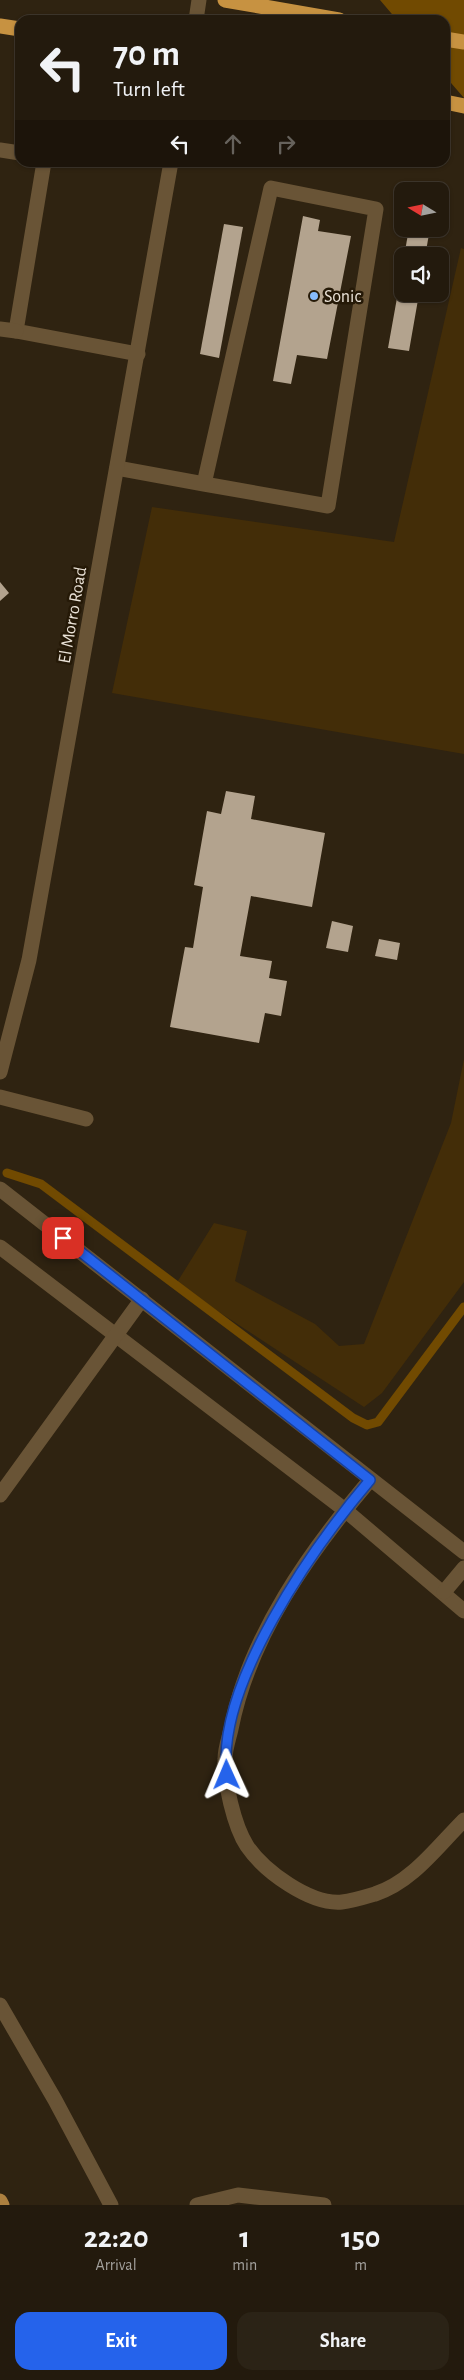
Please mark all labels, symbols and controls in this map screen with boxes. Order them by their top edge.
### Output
icon: left [30,35,95,100]
text: 70 m [113,37,180,72]
text: Turn left [113,78,185,100]
icon: left [166,130,194,158]
icon: ahead [219,130,247,158]
icon: right [272,130,300,158]
north arrow [394,182,449,238]
map controls [394,182,449,302]
button: sound [394,247,449,302]
place label: Sonic [324,288,361,306]
marker: Sonic [308,290,320,302]
street label: El Morro Road [56,565,90,665]
pin [42,1217,84,1259]
icon: arrive [49,1224,77,1252]
position arrow [200,1748,252,1800]
text: 22:20 [84,2223,149,2253]
text: 1 [239,2223,250,2253]
text: 150 [341,2223,380,2253]
text: Arrival [96,2257,137,2273]
text: min [232,2257,257,2273]
text: m [354,2257,367,2273]
button: Exit [15,2312,227,2370]
button: Share [237,2312,449,2370]

